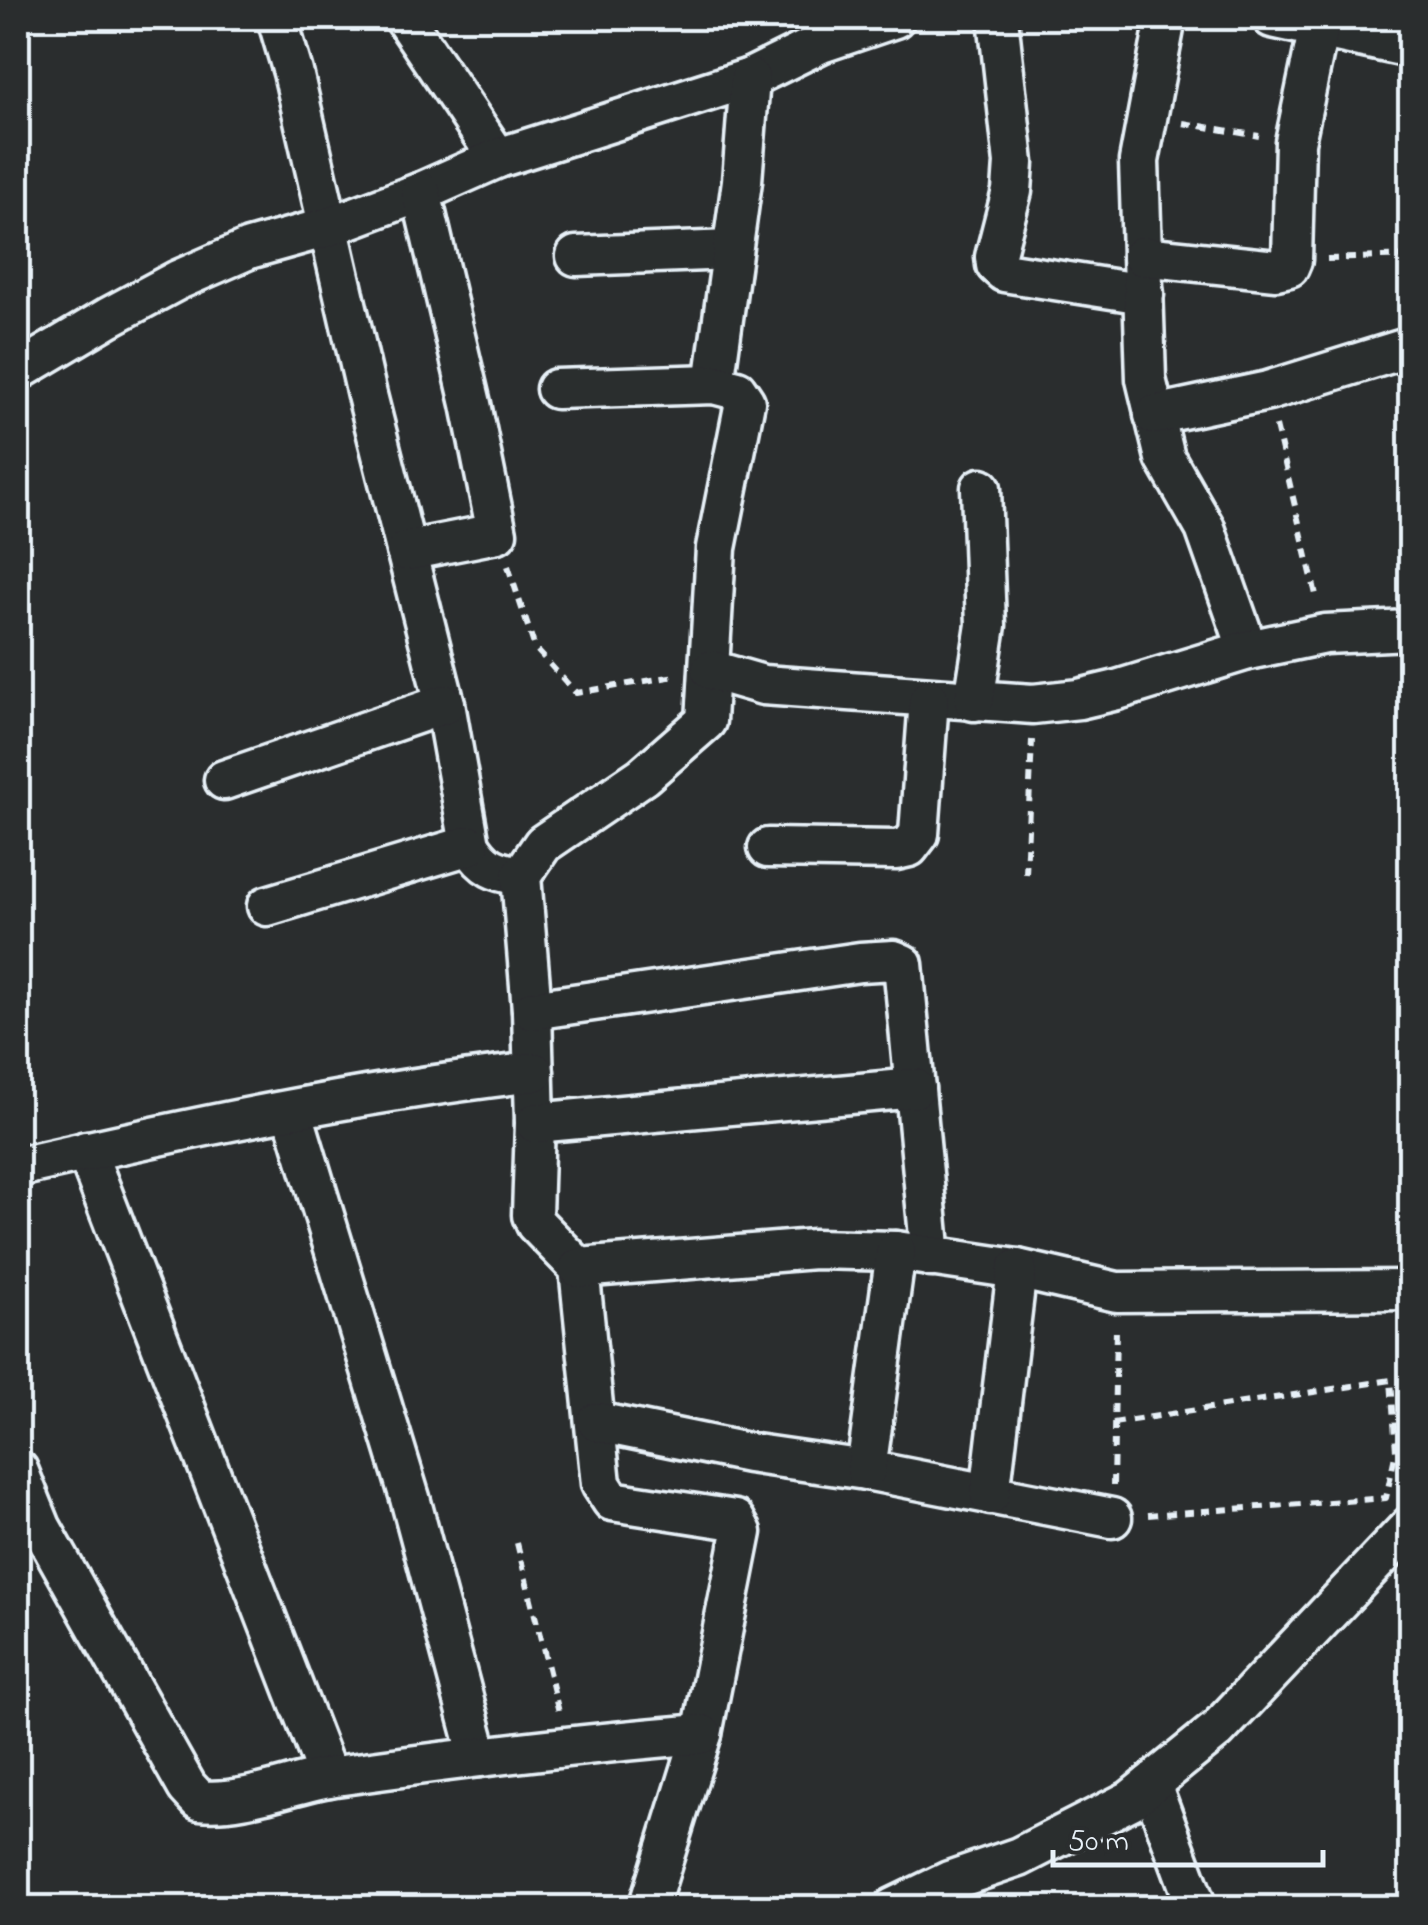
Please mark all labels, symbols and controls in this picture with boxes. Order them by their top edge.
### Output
scale bar [1053,1805,1323,1867]
text: 50 m [1068,1821,1129,1865]

